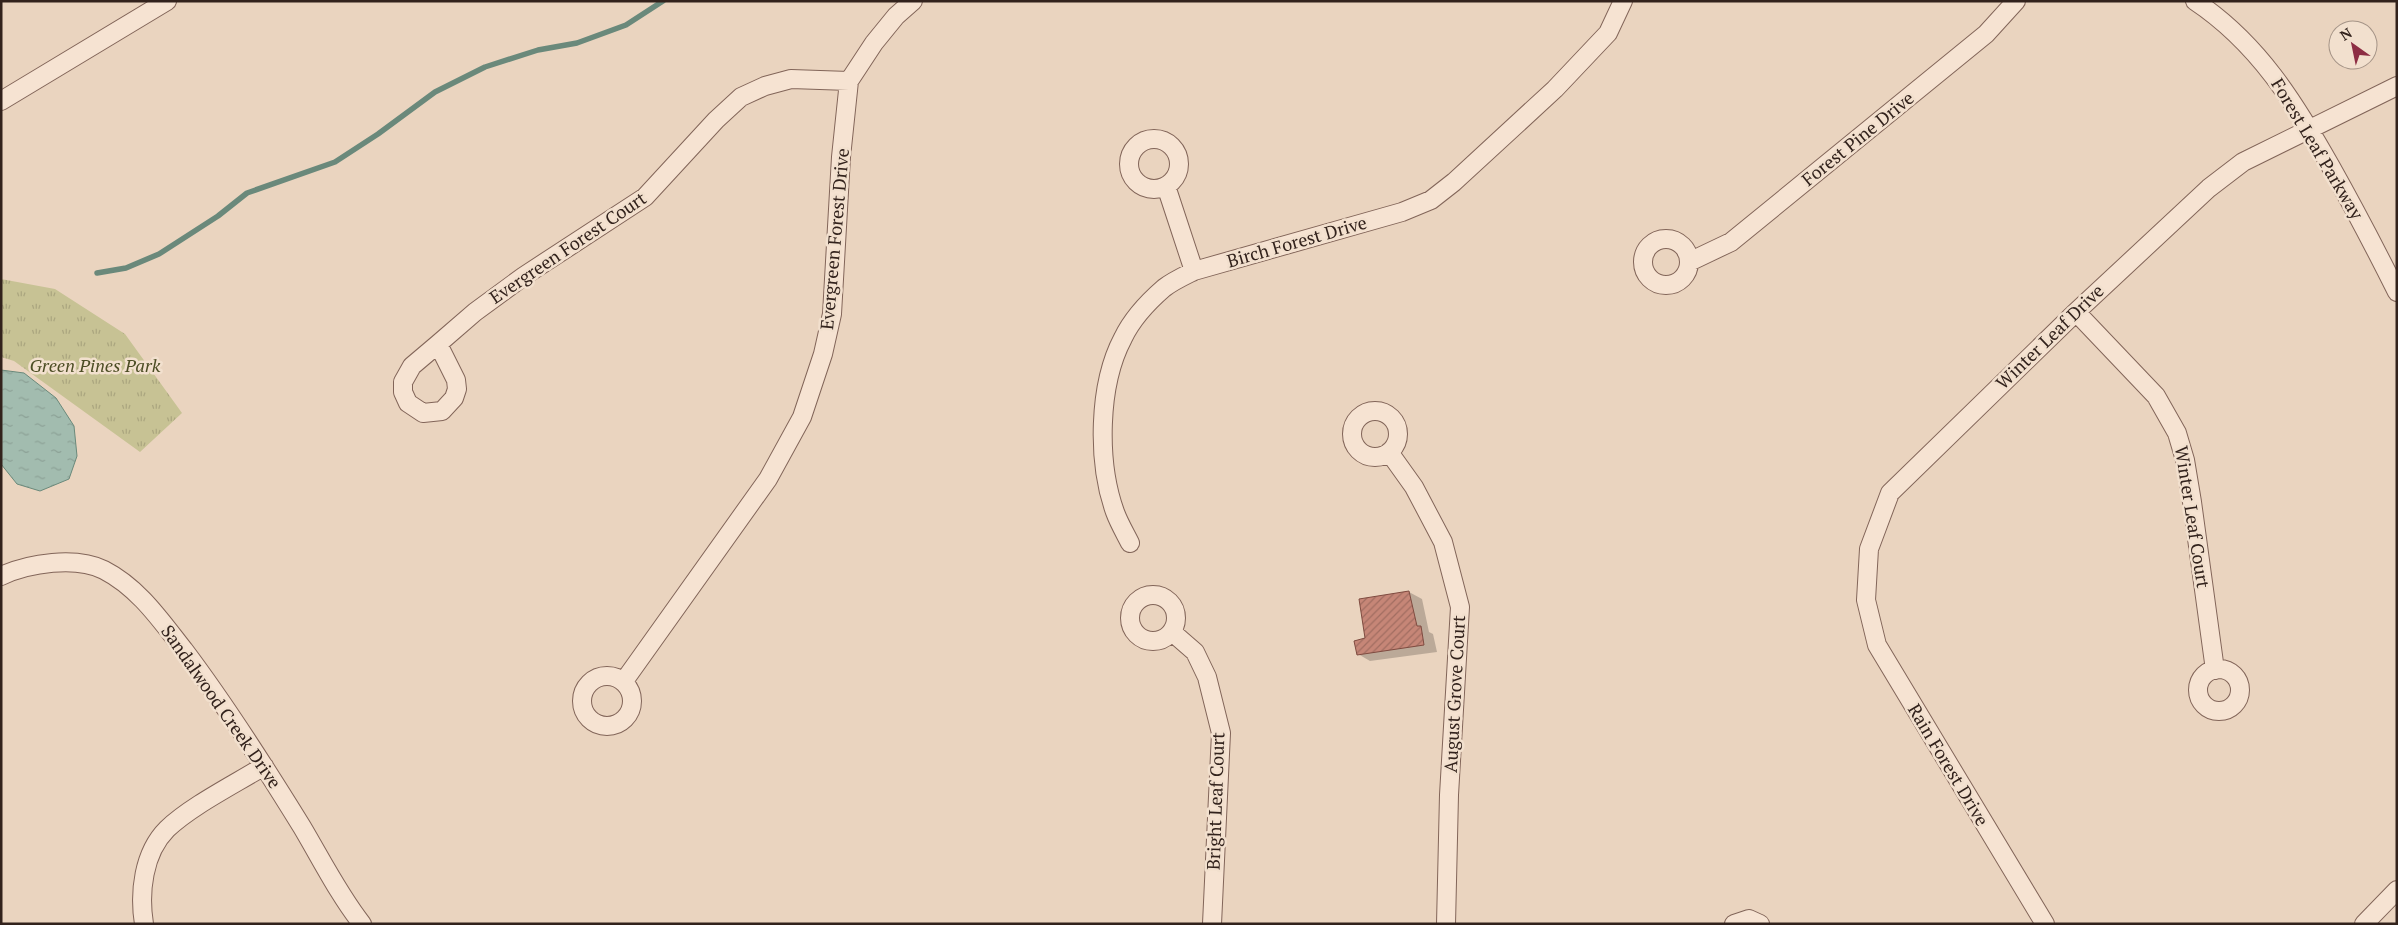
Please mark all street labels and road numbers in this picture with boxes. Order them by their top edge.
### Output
street label: Forest Leaf Parkway [2266,74,2370,224]
street label: Forest Pine Drive [1796,86,1918,191]
street label: Evergreen Forest Drive [814,147,854,331]
street label: Evergreen Forest Court [484,185,651,309]
street label: Birch Forest Drive [1224,210,1369,272]
street label: Winter Leaf Drive [1990,279,2109,394]
street label: Winter Leaf Court [2170,444,2216,590]
street label: August Grove Court [1438,614,1470,773]
street label: Sandalwood Creek Drive [156,620,287,793]
street label: Rain Forest Drive [1903,699,1995,830]
street label: Bright Leaf Court [1201,731,1229,870]

